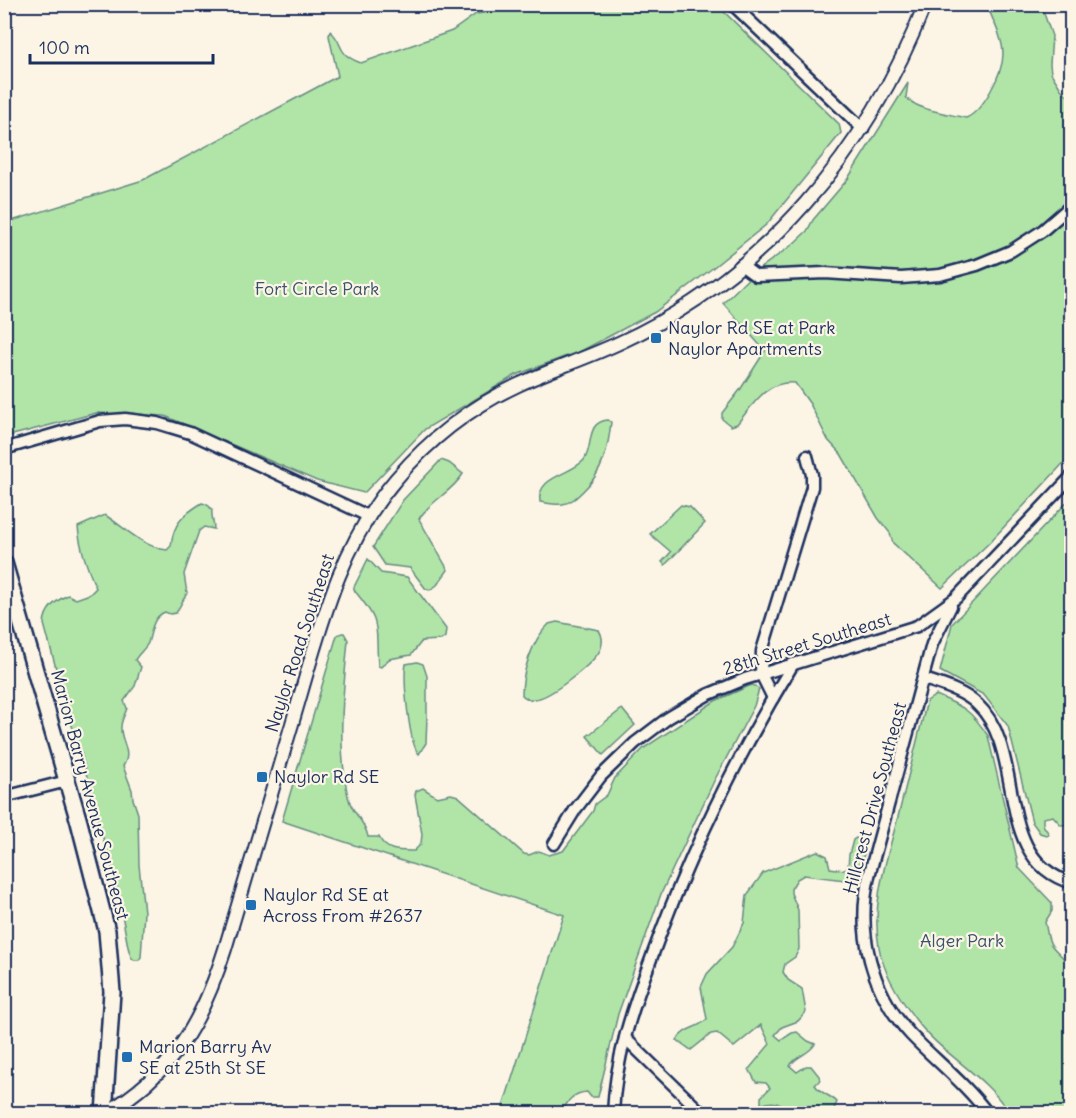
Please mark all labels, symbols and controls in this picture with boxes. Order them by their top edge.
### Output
scale bar [30,27,213,65]
text: 100 m [39,36,90,59]
park label: Fort Circle Park [255,277,379,300]
place label: Naylor Rd SE at Park Naylor Apartments [668,316,835,360]
marker: Naylor Rd SE at Park Naylor Apartments [649,331,663,345]
street label: Naylor Road Southeast [260,551,339,735]
street label: 28th Street Southeast [720,607,894,680]
street label: Marion Barry Avenue Southeast [46,667,135,923]
street label: Hillcrest Drive Southeast [838,700,911,896]
place label: Naylor Rd SE [274,765,379,788]
marker: Naylor Rd SE [255,770,269,784]
place label: Naylor Rd SE at Across From #2637 [263,883,422,927]
marker: Naylor Rd SE at Across From #2637 [244,898,258,912]
park label: Alger Park [920,929,1004,952]
place label: Marion Barry Av SE at 25th St SE [139,1035,272,1079]
marker: Marion Barry Av SE at 25th St SE [120,1050,134,1064]

